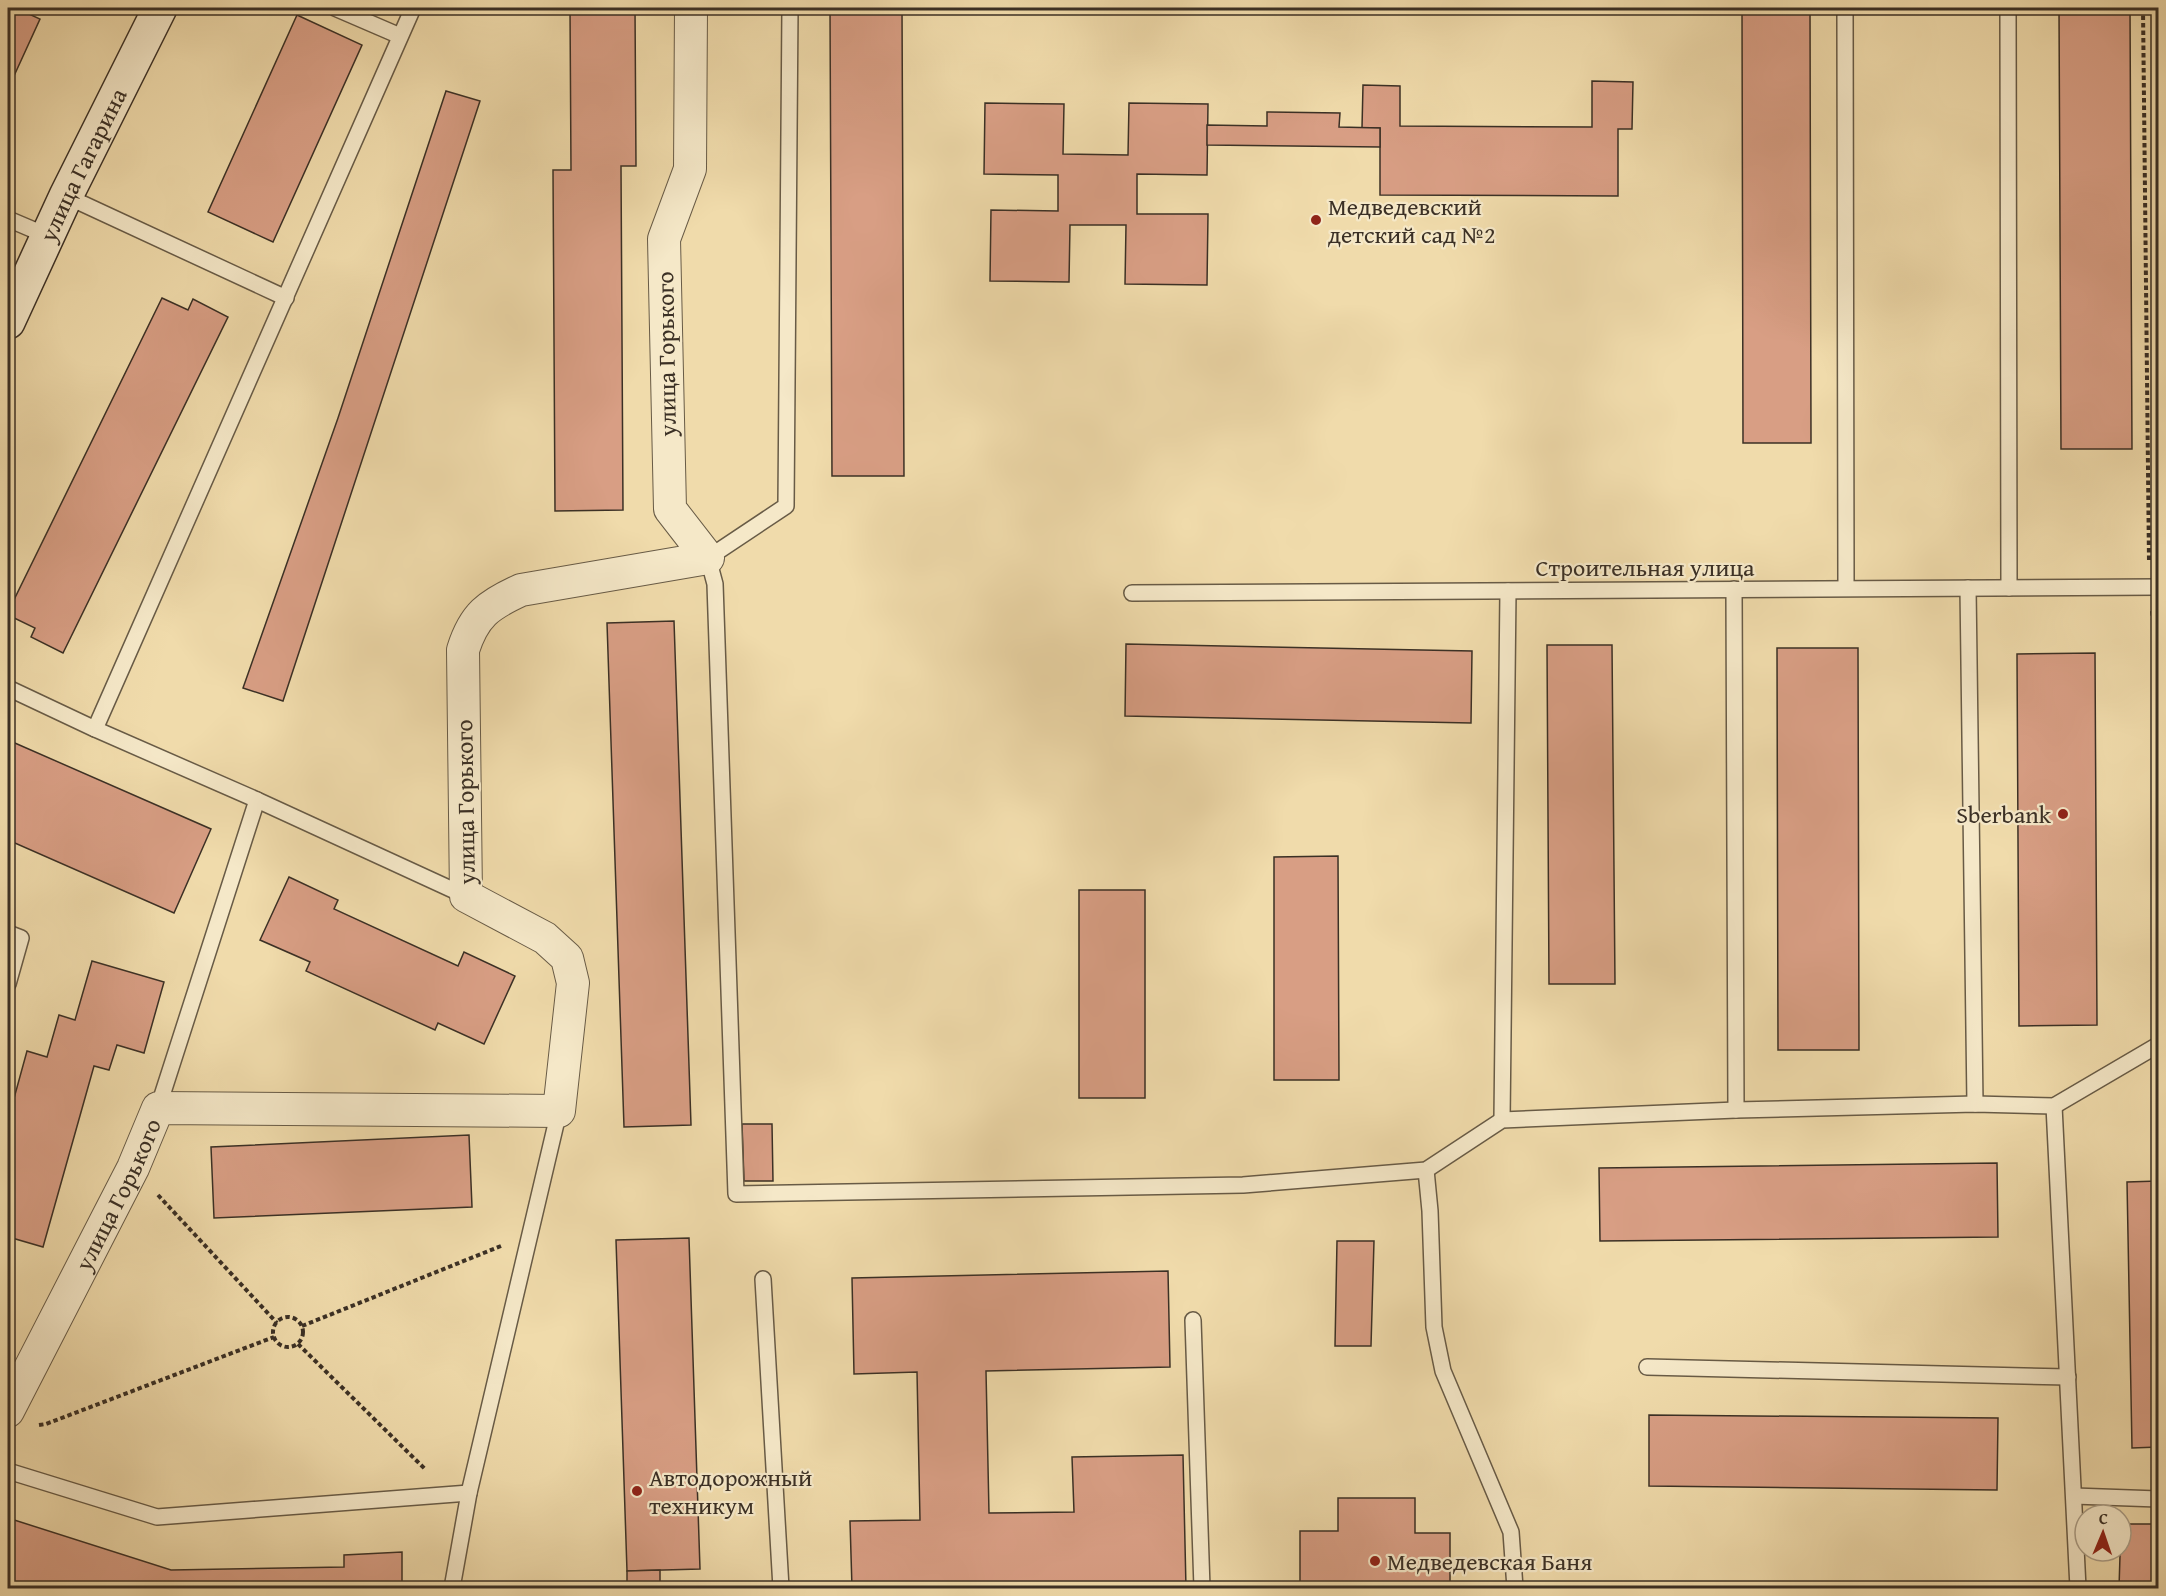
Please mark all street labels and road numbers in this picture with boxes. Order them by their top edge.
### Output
street label: улица Гагарина [29,81,135,248]
street label: улица Горького [647,271,685,438]
street label: Строительная улица [1535,550,1755,585]
street label: улица Горького [446,719,484,886]
street label: улица Горького [65,1113,169,1277]

